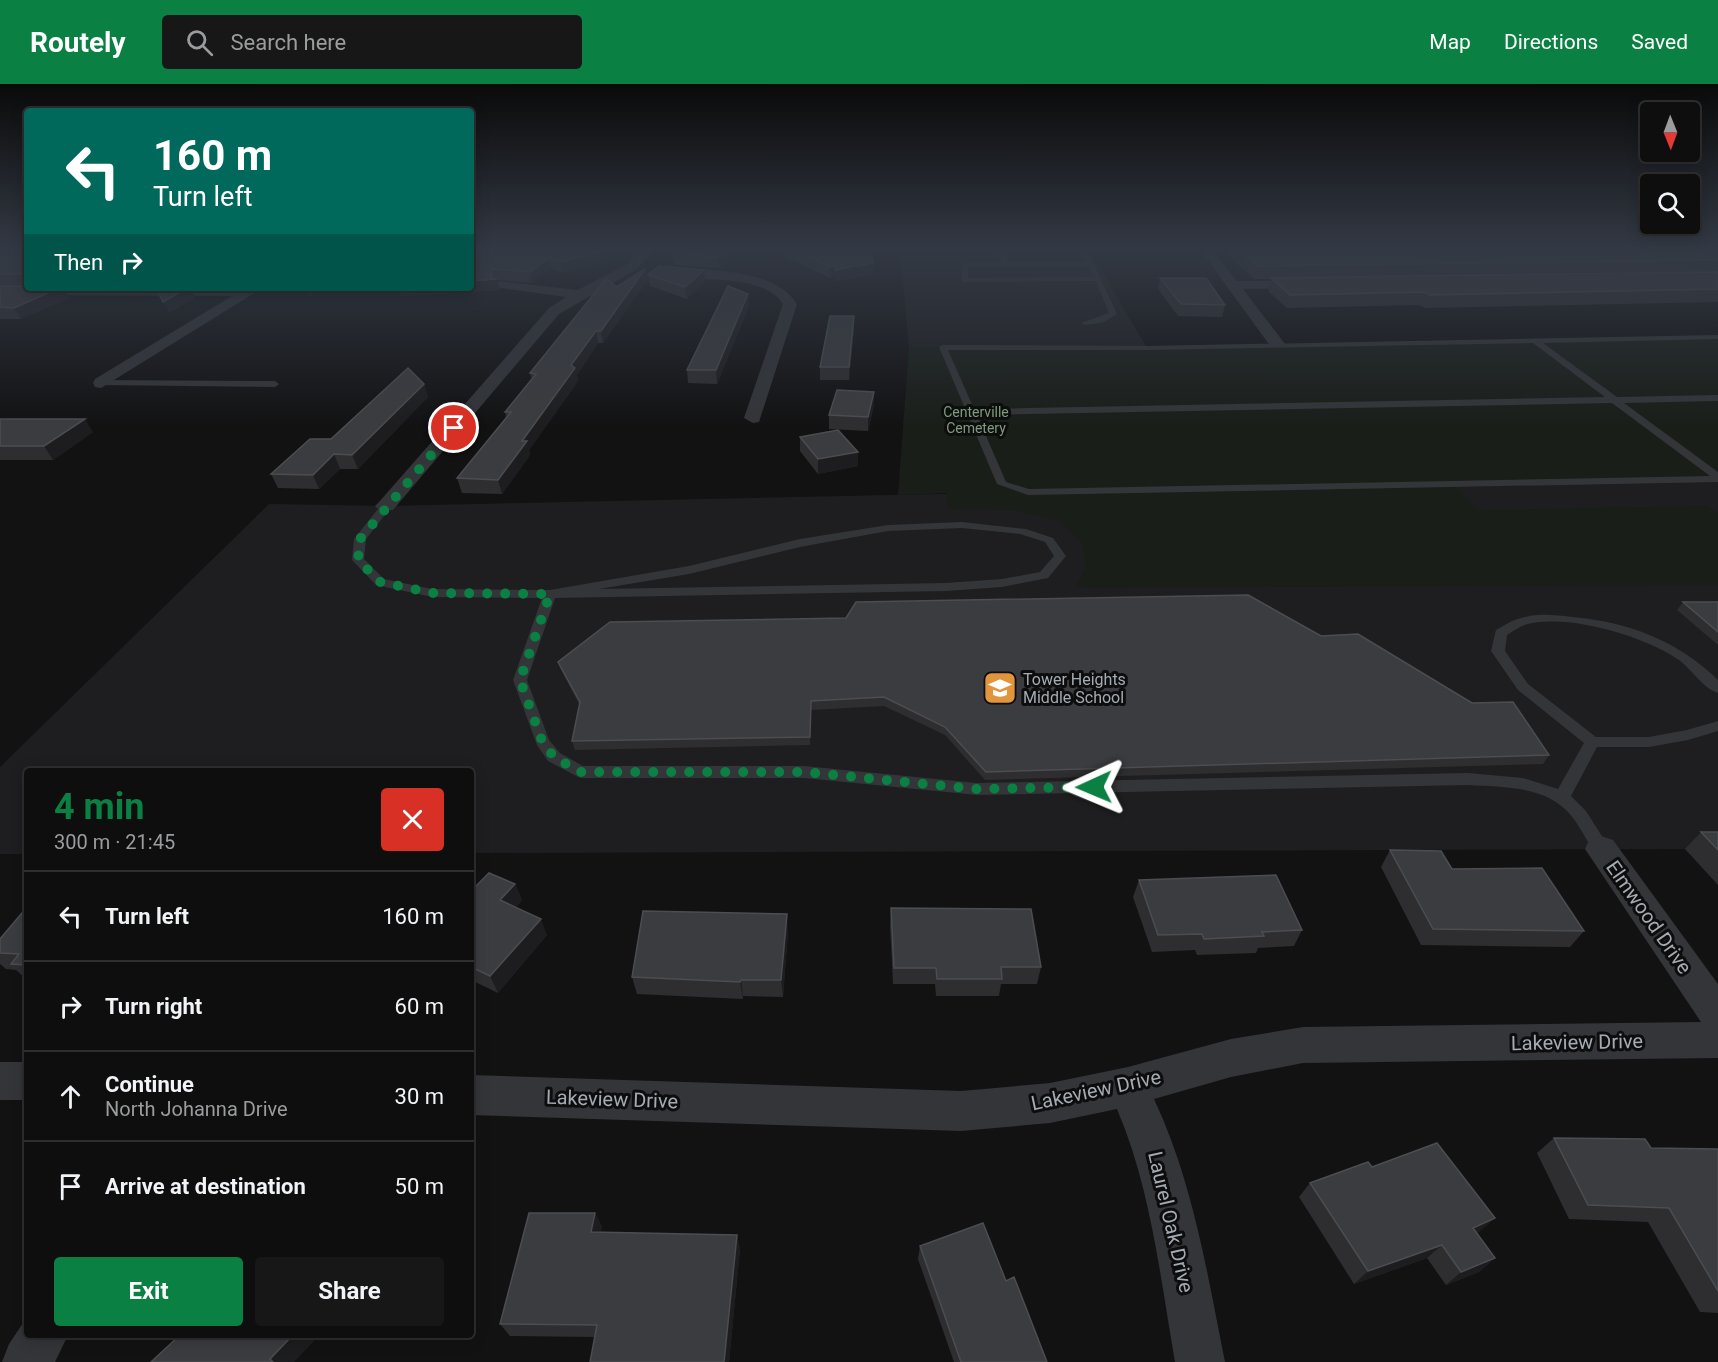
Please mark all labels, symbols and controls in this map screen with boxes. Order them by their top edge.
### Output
search box [162,15,582,69]
text: Routely [30,26,126,59]
icon: search [183,26,216,59]
text: Search here [231,30,346,55]
text: Map [1429,30,1471,54]
text: Directions [1504,30,1598,54]
text: Saved [1631,30,1688,54]
north arrow [1640,102,1700,162]
map controls [1640,102,1700,234]
text: 160 m [153,131,272,180]
icon: left [54,132,132,210]
button: search [1640,174,1700,234]
text: Turn left [153,181,253,213]
icon: right [115,246,148,279]
text: Then [54,250,103,275]
pin [428,402,479,453]
park label: Centerville Cemetery [943,404,1009,436]
icon: arrive [437,411,470,444]
school or university icon: Tower Heights Middle School [982,670,1018,706]
place label: Tower Heights Middle School [1023,670,1126,707]
position arrow [1062,755,1126,819]
text: 4 min [54,786,145,828]
button: close [381,788,444,851]
text: 300 m · 21:45 [54,830,175,854]
street label: Elmwood Drive [1601,856,1697,978]
icon: left [54,900,87,933]
text: Turn left [105,904,189,929]
text: 160 m [382,904,444,929]
icon: right [54,990,87,1023]
text: Turn right [105,994,202,1019]
text: 60 m [395,994,444,1019]
street label: Lakeview Drive [1511,1029,1643,1055]
street label: Lakeview Drive [1029,1065,1163,1115]
text: Continue [105,1072,194,1097]
icon: ahead [54,1080,87,1113]
text: 30 m [395,1084,444,1109]
street label: Lakeview Drive [546,1085,678,1113]
text: North Johanna Drive [105,1097,288,1121]
street label: Laurel Oak Drive [1143,1149,1199,1295]
icon: arrive [54,1170,87,1203]
text: Arrive at destination [105,1174,306,1199]
text: 50 m [395,1174,444,1199]
button: Exit [54,1257,243,1326]
button: Share [255,1257,444,1326]

